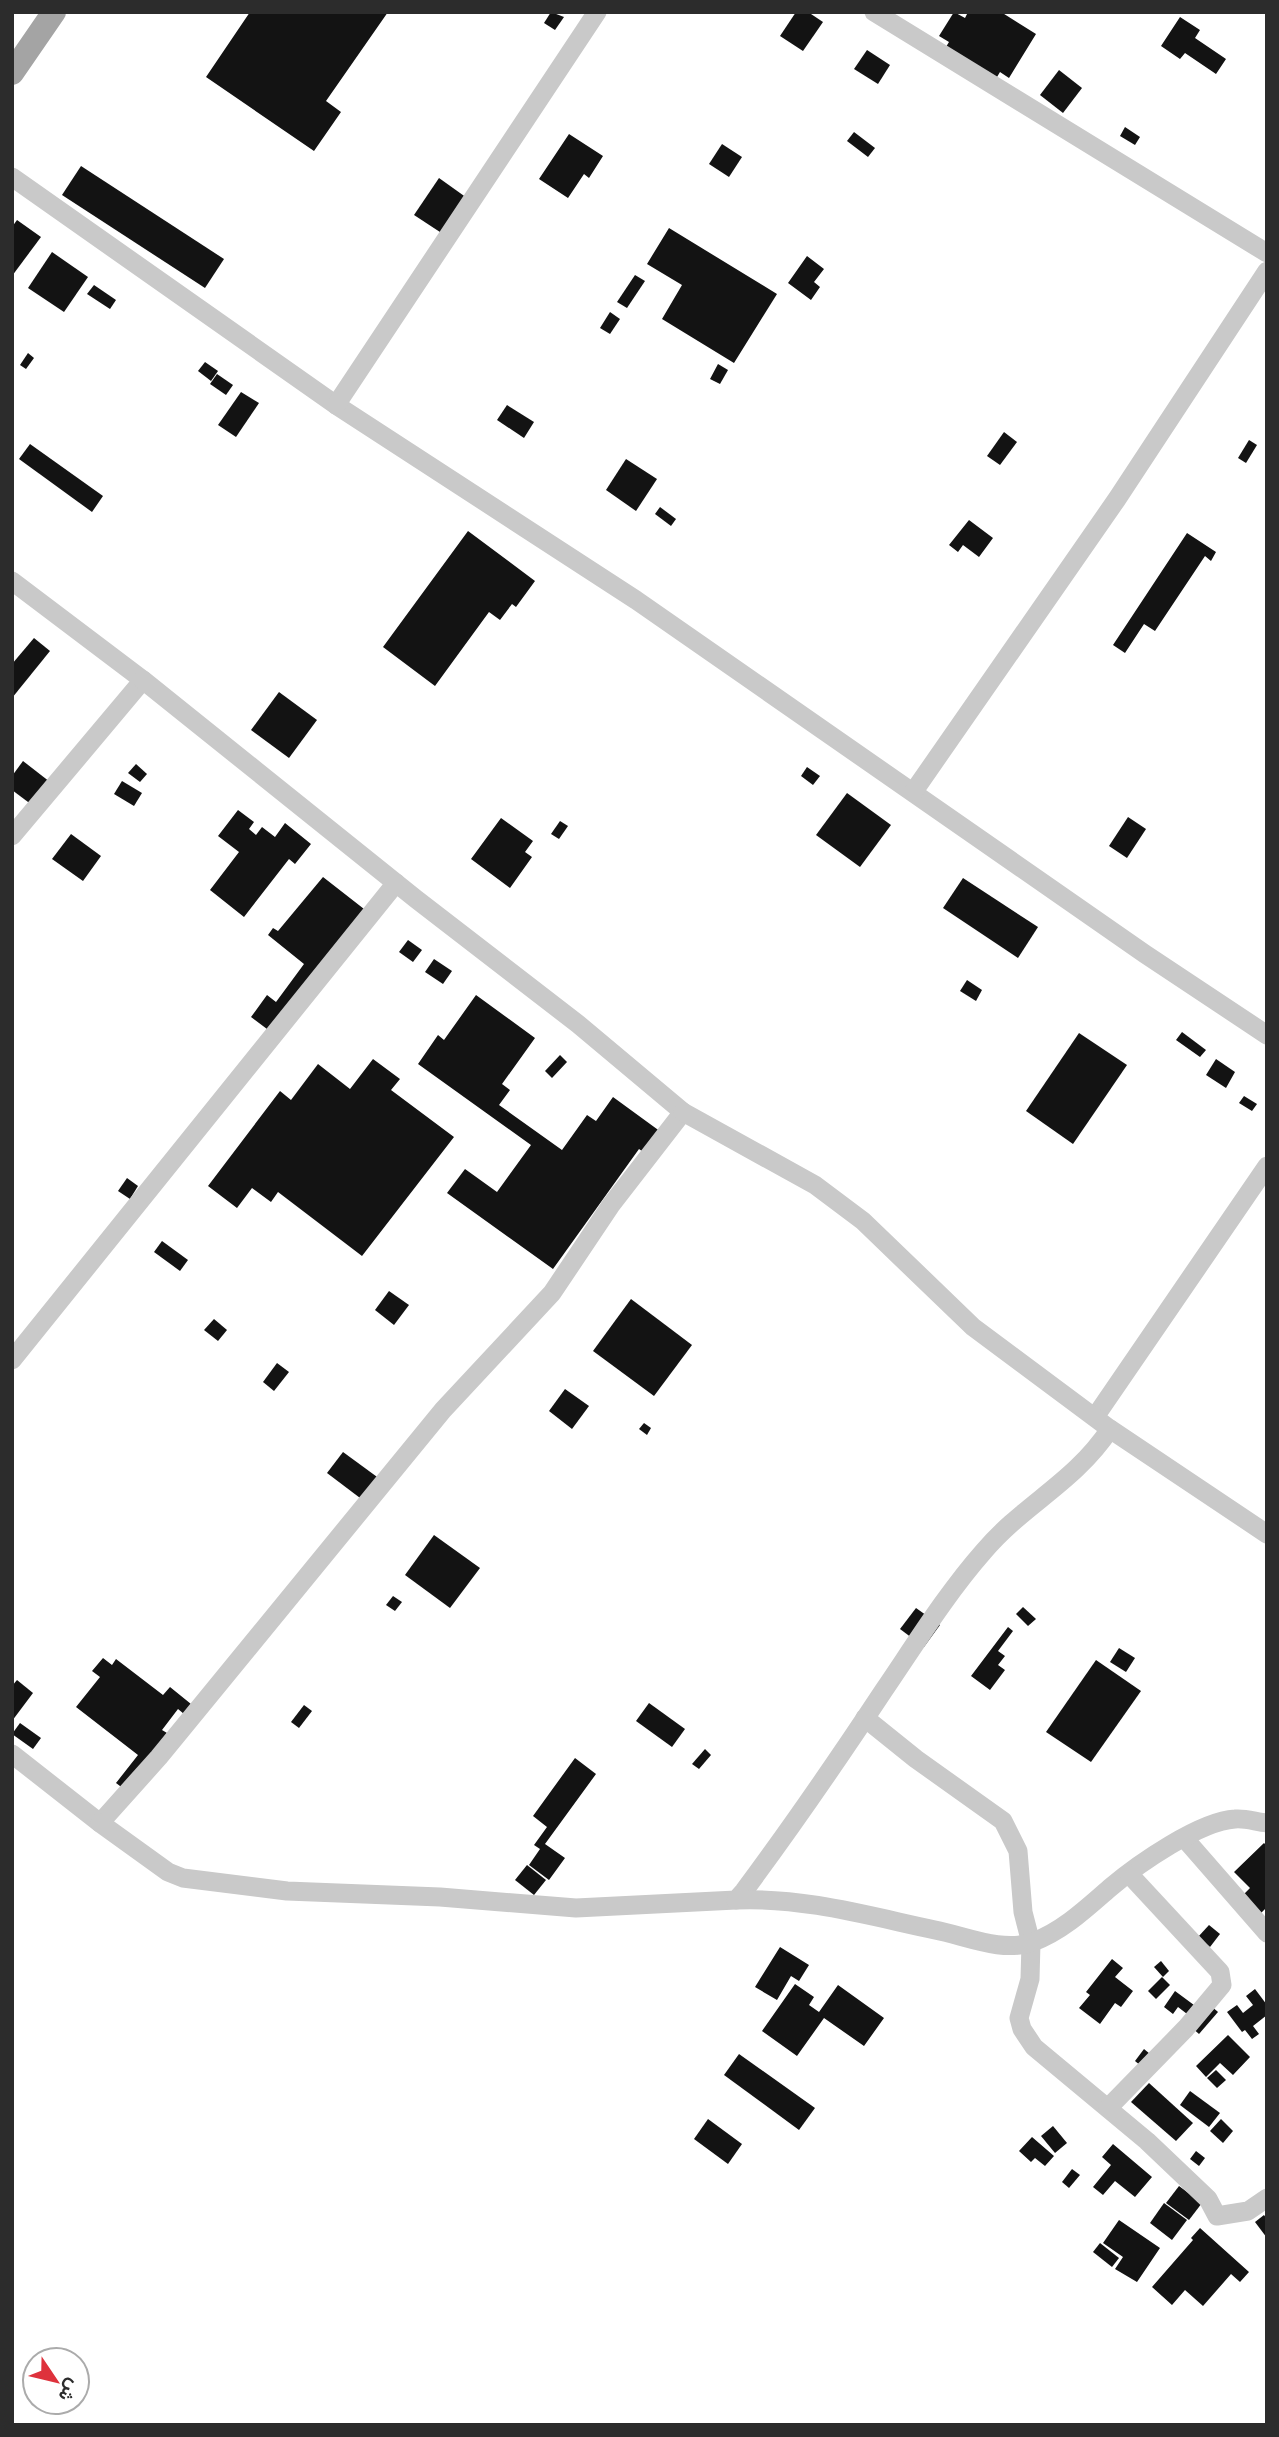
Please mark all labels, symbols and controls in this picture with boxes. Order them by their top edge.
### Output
north arrow [21,2346,91,2416]
text: ش [53,2375,86,2407]

